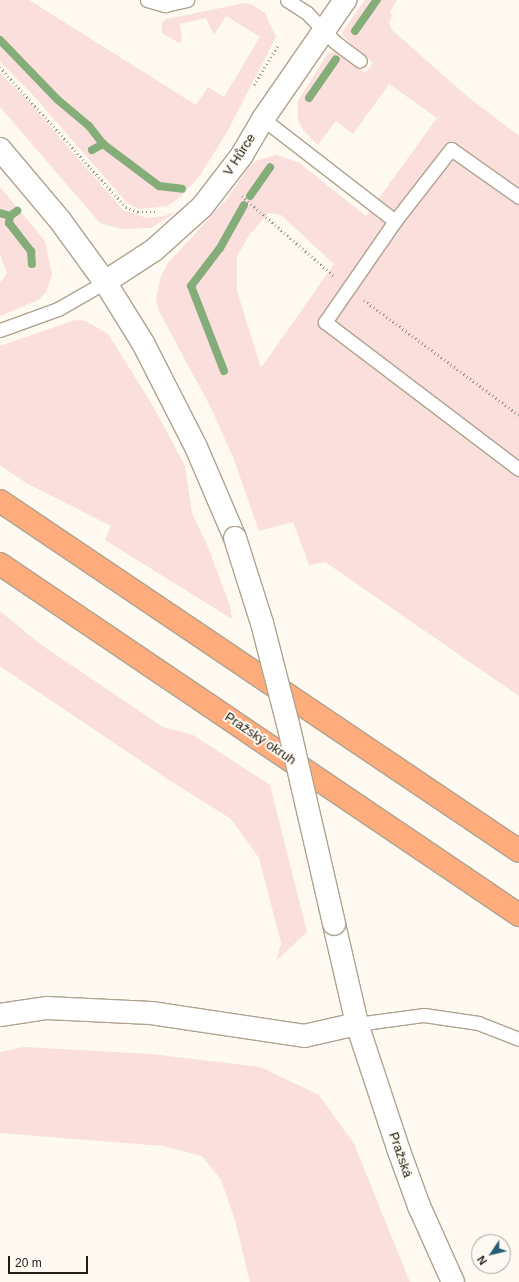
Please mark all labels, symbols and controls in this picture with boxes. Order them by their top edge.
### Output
street label: V Hůrce [221,131,259,179]
street label: Pražský okruh [221,710,299,768]
street label: Pražská [385,1130,415,1180]
north arrow [471,1234,511,1274]
scale bar [10,1248,90,1274]
text: N [475,1254,489,1267]
text: 20 m [15,1256,42,1270]

